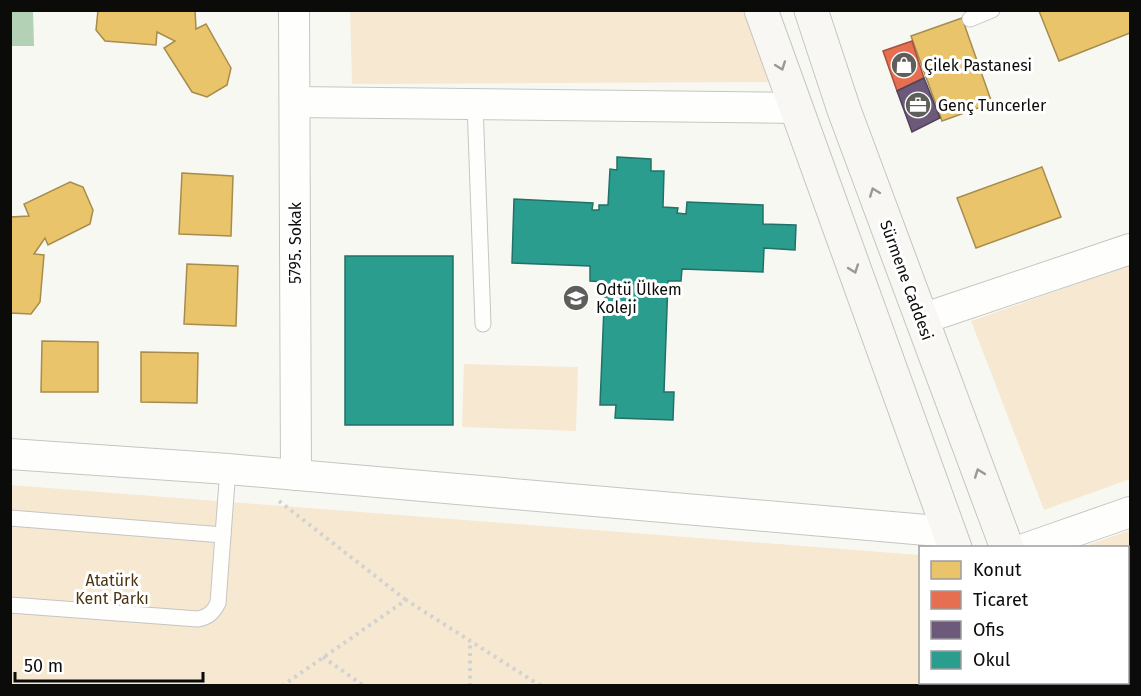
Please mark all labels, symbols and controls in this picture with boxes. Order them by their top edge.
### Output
shop icon: Çilek Pastanesi [889,50,919,80]
place label: Çilek Pastanesi [924,56,1032,76]
one-way arrow [773,60,786,71]
office icon: Genç Tuncerler [903,90,933,120]
place label: Genç Tuncerler [938,96,1047,116]
one-way arrow [869,187,882,198]
street label: 5795. Sokak [286,201,305,284]
street label: Sürmene Caddesi [876,218,937,343]
one-way arrow [847,263,860,274]
place label: Odtü Ülkem Koleji [596,280,682,317]
school or university icon: Odtü Ülkem Koleji [561,283,591,313]
one-way arrow [973,468,986,479]
legend [919,546,1129,684]
text: Konut [973,559,1022,581]
park label: Atatürk Kent Parkı [75,571,149,608]
text: Ticaret [973,589,1029,611]
text: Ofis [973,619,1004,641]
scale bar [15,645,202,683]
text: Okul [973,649,1010,671]
text: 50 m [24,655,63,677]

